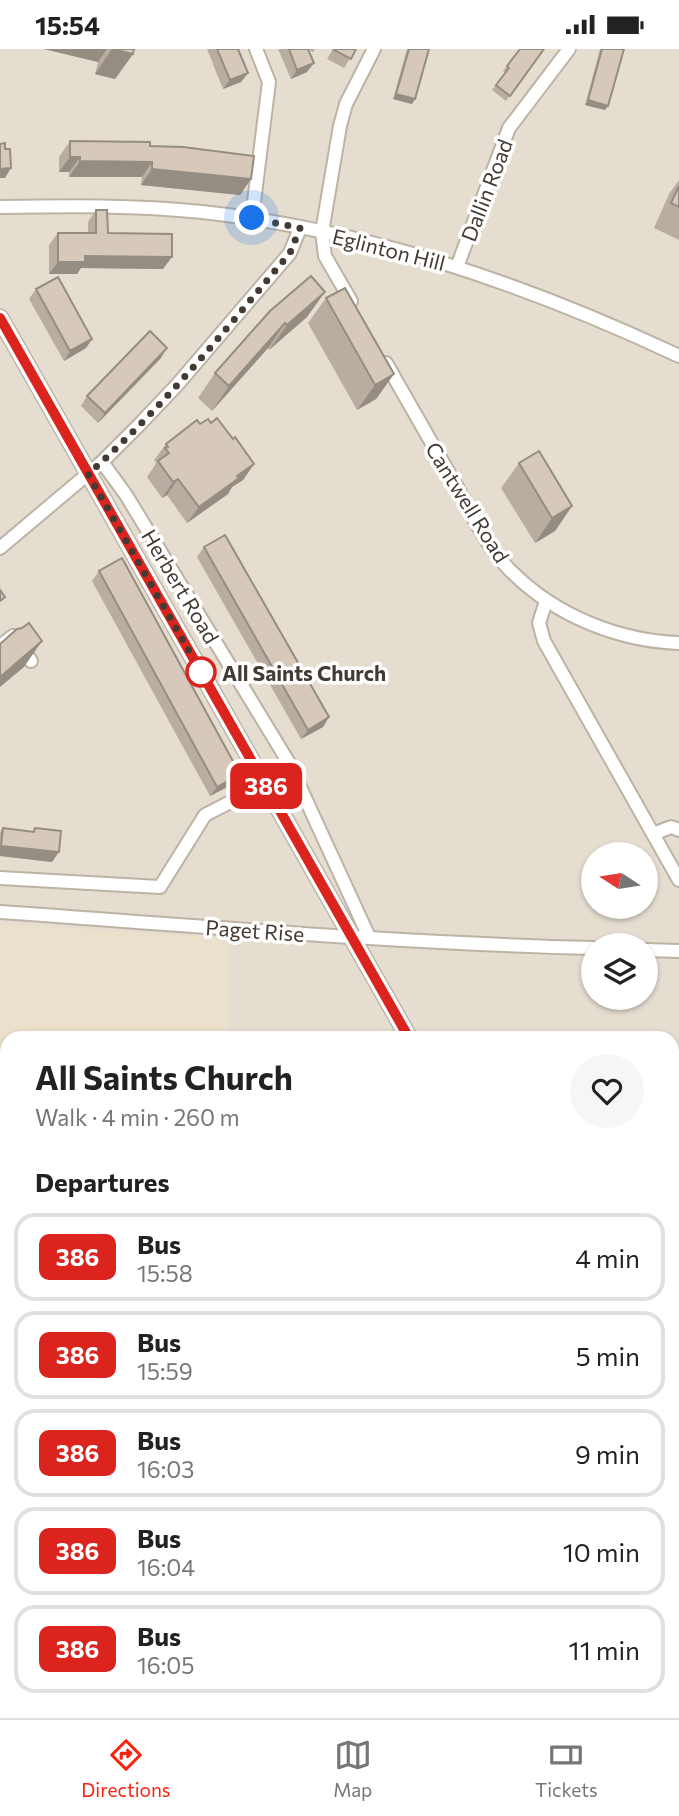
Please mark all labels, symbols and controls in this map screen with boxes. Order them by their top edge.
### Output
text: 15:54 [35,9,100,40]
street label: Dallin Road [455,135,517,245]
your location [234,200,269,235]
street label: Eglinton Hill [330,223,448,275]
street label: Cantwell Road [421,437,515,567]
street label: Herbert Road [137,524,225,648]
marker: All Saints Church [186,657,216,687]
place label: All Saints Church [222,660,386,685]
line badge: 386 [226,763,306,809]
text: 386 [244,771,288,800]
north arrow [581,842,658,919]
map controls [581,842,658,1010]
street label: Paget Rise [205,914,305,946]
button: layers [581,933,658,1010]
button: heart [570,1054,644,1128]
text: All Saints Church [35,1056,293,1097]
text: Walk · 4 min · 260 m [35,1103,240,1131]
text: Departures [35,1166,170,1197]
text: Bus [137,1228,181,1259]
text: 386 [56,1242,99,1271]
text: 4 min [575,1242,640,1273]
text: 15:58 [137,1259,193,1287]
text: Bus [137,1326,181,1357]
text: 386 [56,1340,99,1369]
text: 5 min [576,1340,640,1371]
text: 15:59 [137,1357,193,1385]
text: Bus [137,1424,181,1455]
text: 386 [56,1438,99,1467]
text: 9 min [575,1438,640,1469]
text: 16:03 [137,1455,194,1483]
text: Bus [137,1522,181,1553]
text: 386 [56,1536,99,1565]
text: 10 min [563,1536,640,1567]
text: 16:04 [137,1553,195,1581]
text: Bus [137,1620,181,1651]
text: 386 [56,1634,99,1663]
text: 11 min [569,1634,640,1665]
text: 16:05 [137,1651,194,1679]
tab: Directions [81,1736,170,1801]
tab: Map [333,1736,372,1801]
tab: Tickets [535,1736,598,1801]

